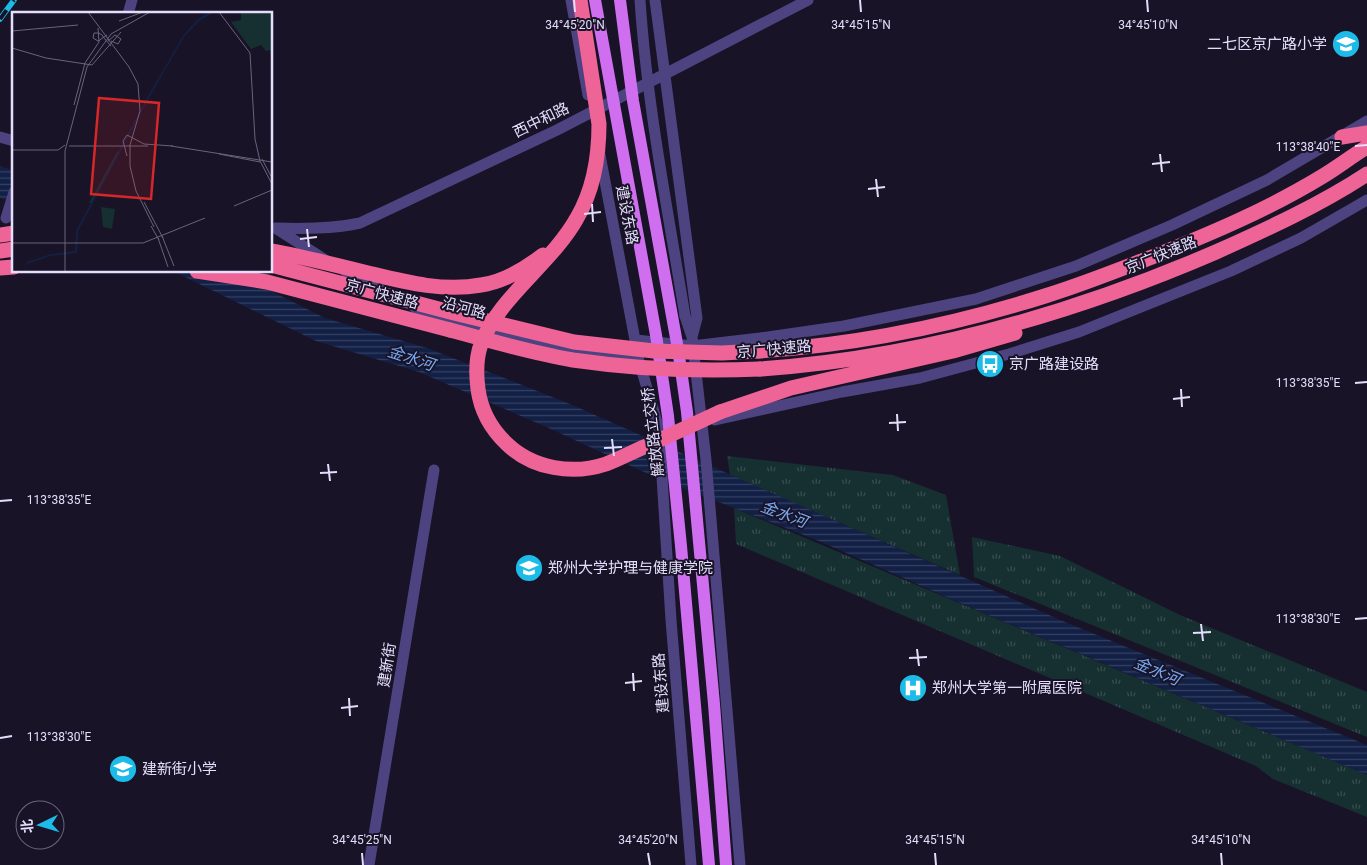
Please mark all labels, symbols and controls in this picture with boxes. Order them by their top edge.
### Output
inset map [12,12,272,272]
text: 34°45'20"N [545,18,605,32]
text: 34°45'15"N [831,18,891,32]
text: 34°45'10"N [1118,18,1178,32]
school or university icon: 二七区京广路小学 [1331,29,1361,59]
place label: 二七区京广路小学 [1207,35,1327,53]
street label: 西中和路 [510,99,572,141]
text: 113°38'40"E [1276,140,1340,154]
street label: 建设东路 [612,184,642,246]
street label: 京广快速路 [1123,233,1199,277]
street label: 京广快速路 [343,276,421,312]
street label: 沿河路 [440,293,488,323]
street label: 京广快速路 [736,337,812,361]
water label: 金水河 [385,342,440,375]
bus stop icon: 京广路建设路 [975,349,1005,379]
place label: 京广路建设路 [1009,355,1099,373]
text: 113°38'35"E [1276,376,1340,390]
street label: 解放路立交桥 [639,386,667,478]
text: 113°38'35"E [27,493,91,507]
water label: 金水河 [758,497,813,533]
school or university icon: 郑州大学护理与健康学院 [514,553,544,583]
place label: 郑州大学护理与健康学院 [548,559,713,577]
text: 113°38'30"E [1276,612,1340,626]
street label: 建新街 [375,641,399,689]
street label: 建设东路 [649,652,673,714]
water label: 金水河 [1131,653,1186,690]
hospital icon: 郑州大学第一附属医院 [898,673,928,703]
place label: 郑州大学第一附属医院 [932,679,1082,697]
text: 113°38'30"E [27,730,91,744]
school or university icon: 建新街小学 [108,754,138,784]
place label: 建新街小学 [142,760,217,778]
north arrow [15,800,65,850]
text: 北 [18,818,36,834]
text: 34°45'25"N [332,833,392,847]
text: 34°45'20"N [618,833,678,847]
text: 34°45'15"N [905,833,965,847]
text: 34°45'10"N [1191,833,1251,847]

